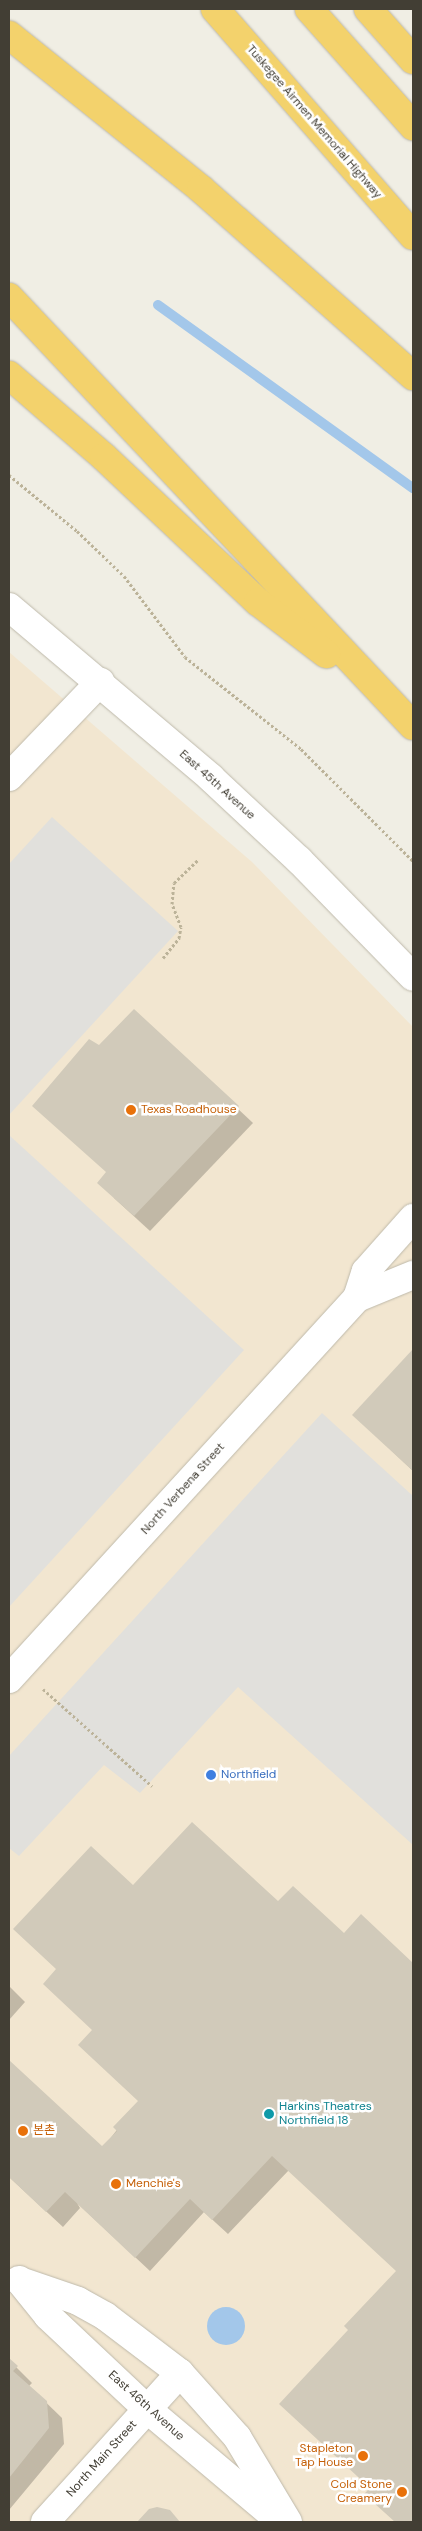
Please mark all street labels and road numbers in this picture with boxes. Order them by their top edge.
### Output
street label: Tuskegee Airmen Memorial Highway [243,42,385,202]
street label: East 45th Avenue [176,747,258,823]
street label: North Verbena Street [138,1440,228,1538]
street label: East 46th Avenue [105,2368,187,2444]
street label: North Main Street [64,2418,140,2500]

